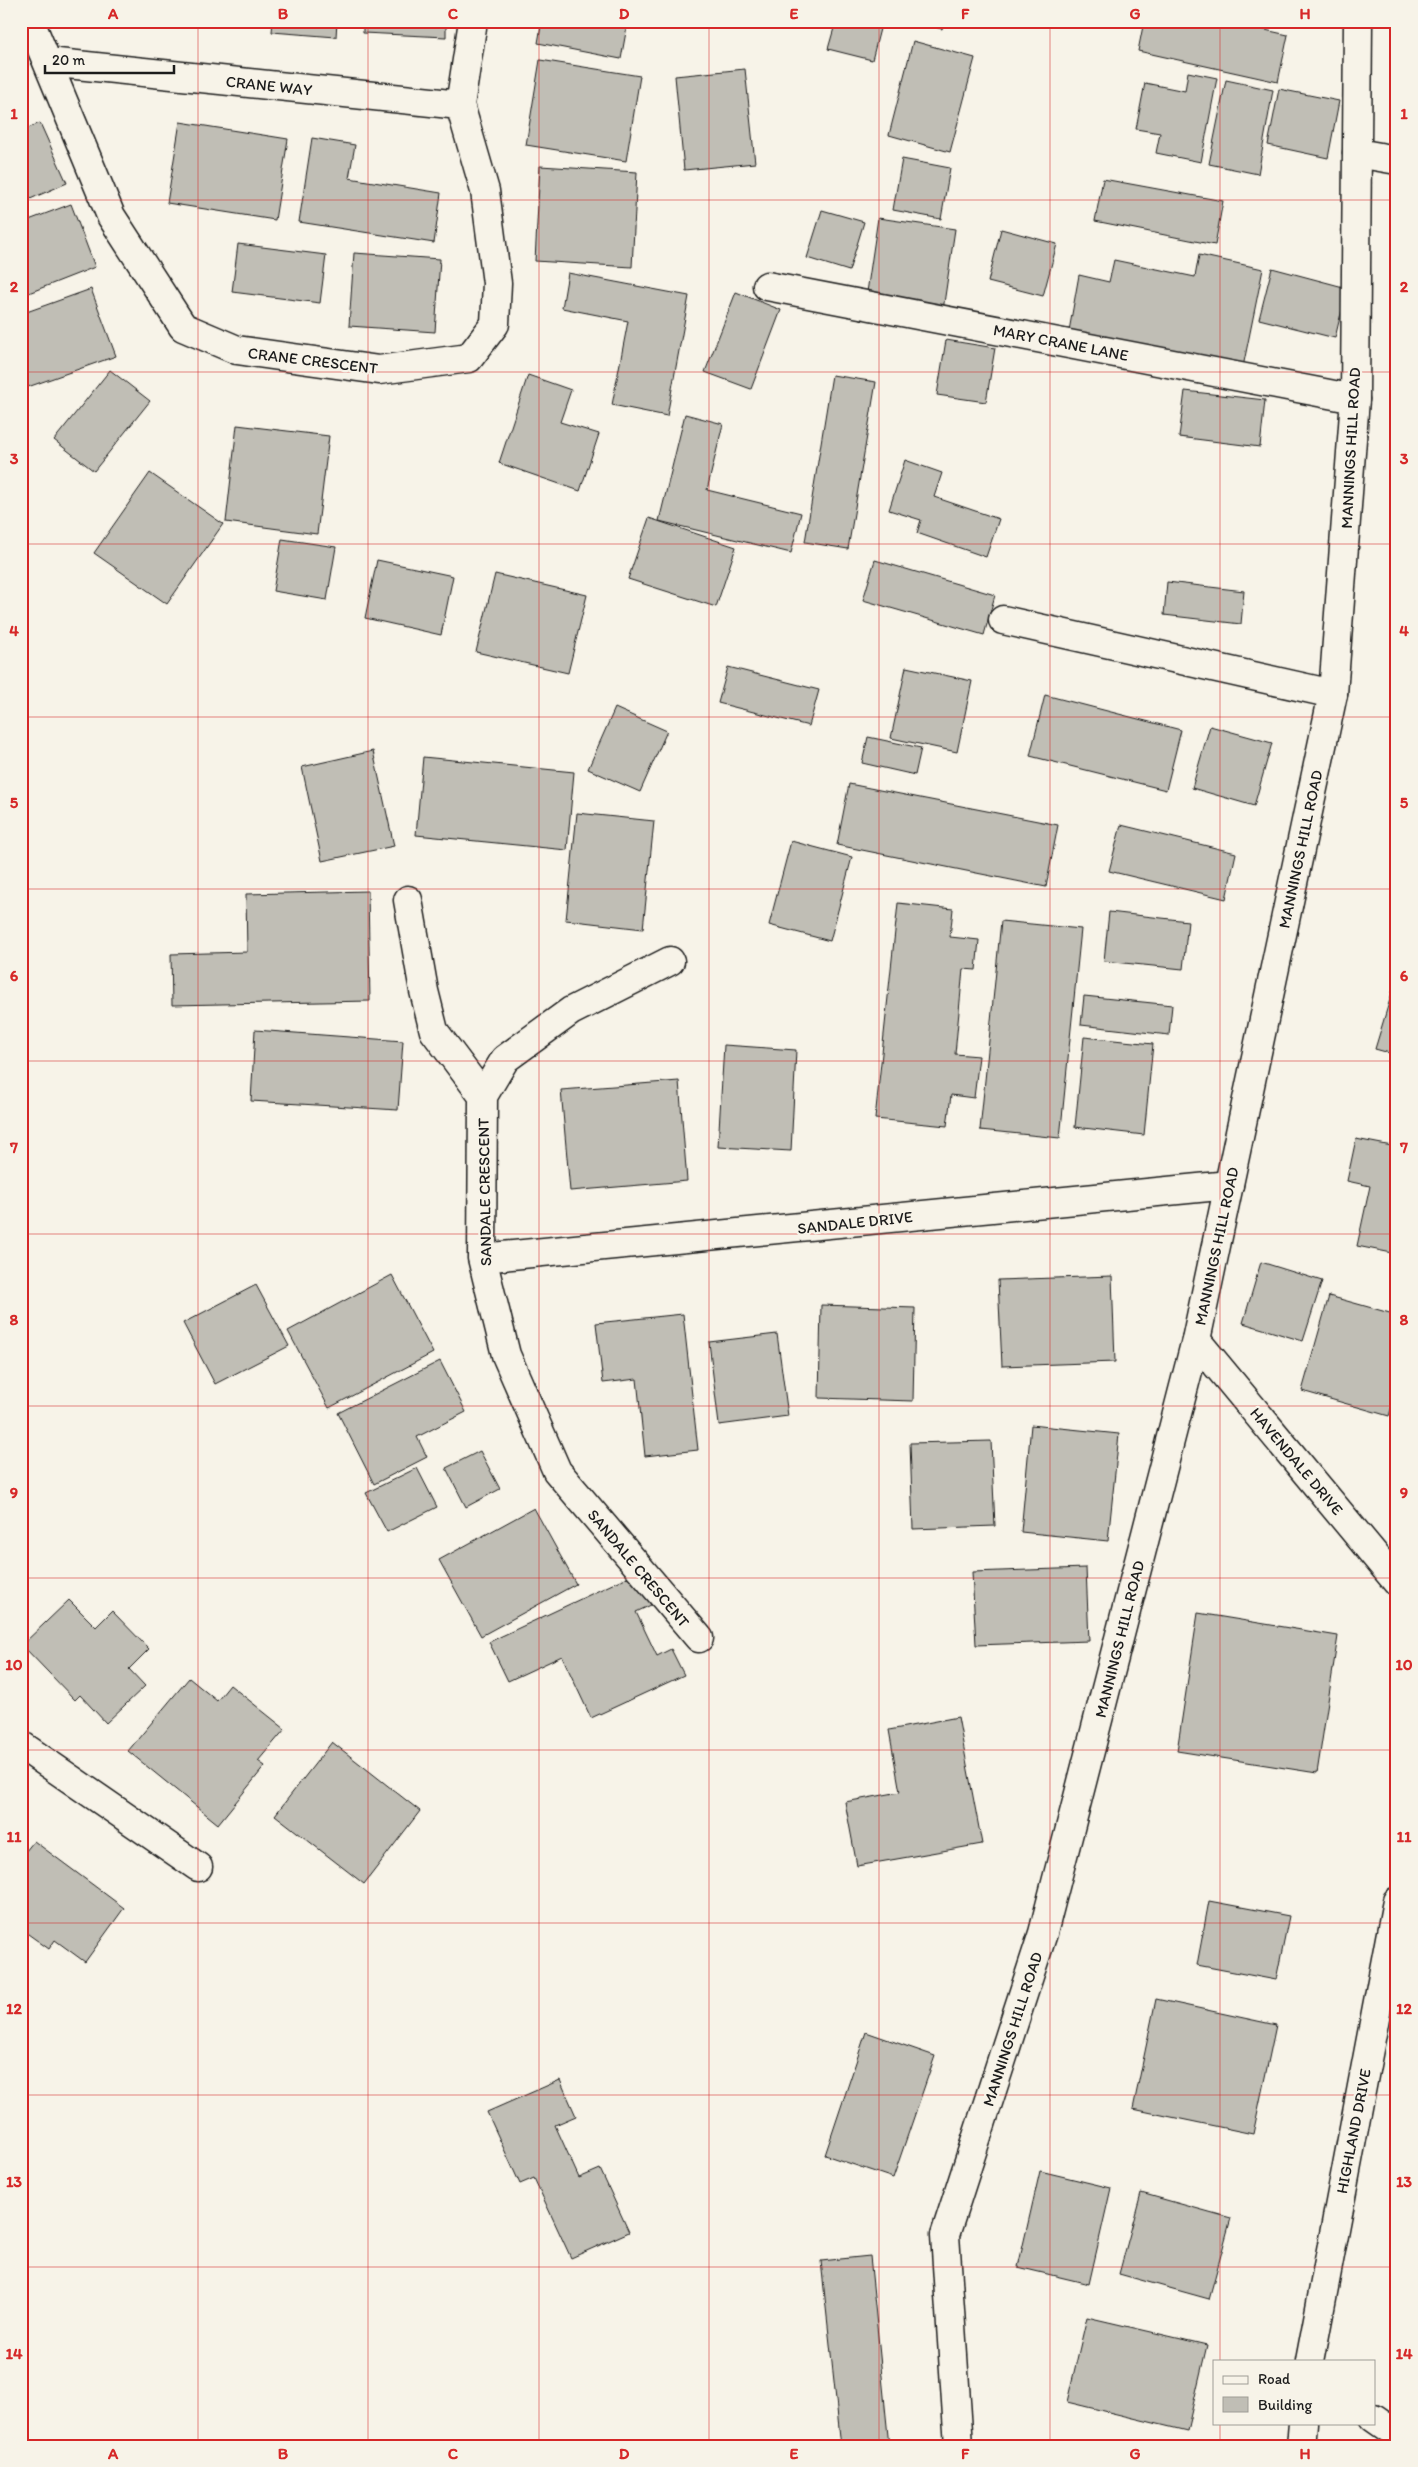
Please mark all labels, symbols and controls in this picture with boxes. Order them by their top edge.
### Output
text: A [107,4,119,23]
text: B [278,4,289,23]
text: C [448,4,459,23]
text: D [619,4,630,23]
text: E [790,4,799,23]
text: F [961,4,970,23]
text: G [1129,4,1141,23]
text: H [1299,4,1311,23]
scale bar [45,42,174,74]
text: 20 m [52,51,86,69]
street label: CRANE WAY [225,72,313,99]
text: 1 [10,104,18,123]
text: 1 [1400,104,1408,123]
text: 2 [10,277,19,296]
text: 2 [1400,277,1409,296]
street label: MARY CRANE LANE [992,320,1130,365]
street label: CRANE CRESCENT [247,343,379,378]
street label: MANNINGS HILL ROAD [1337,367,1364,529]
text: 3 [10,449,19,468]
text: 3 [1400,449,1409,468]
text: 4 [9,621,19,640]
text: 4 [1399,621,1409,640]
street label: MANNINGS HILL ROAD [1274,768,1327,930]
text: 5 [10,793,19,812]
text: 5 [1400,793,1409,812]
text: 6 [10,966,19,985]
text: 6 [1400,966,1409,985]
street label: SANDALE CRESCENT [474,1118,495,1266]
text: 7 [9,1138,18,1157]
text: 7 [1399,1138,1408,1157]
street label: MANNINGS HILL ROAD [1190,1165,1243,1327]
street label: SANDALE DRIVE [797,1207,914,1238]
text: 8 [10,1310,19,1329]
text: 8 [1400,1310,1409,1329]
street label: HAVENDALE DRIVE [1246,1404,1347,1519]
text: 9 [10,1483,18,1502]
text: 9 [1400,1483,1408,1502]
street label: SANDALE CRESCENT [584,1505,694,1631]
street label: MANNINGS HILL ROAD [1091,1558,1148,1720]
text: 10 [5,1655,23,1674]
text: 10 [1395,1655,1413,1674]
text: 11 [7,1827,22,1846]
text: 11 [1397,1827,1412,1846]
street label: MANNINGS HILL ROAD [978,1949,1046,2109]
text: 12 [6,1999,23,2018]
text: 12 [1396,1999,1413,2018]
street label: HIGHLAND DRIVE [1332,2067,1375,2195]
text: 13 [6,2172,22,2191]
text: 13 [1396,2172,1412,2191]
text: 14 [5,2344,23,2363]
text: 14 [1395,2344,1413,2363]
legend [1213,2360,1376,2424]
text: Road [1258,2370,1291,2388]
text: Building [1258,2396,1312,2414]
text: A [107,2444,119,2463]
text: B [278,2444,289,2463]
text: C [448,2444,459,2463]
text: D [619,2444,630,2463]
text: E [790,2444,799,2463]
text: F [961,2444,970,2463]
text: G [1129,2444,1141,2463]
text: H [1299,2444,1311,2463]

